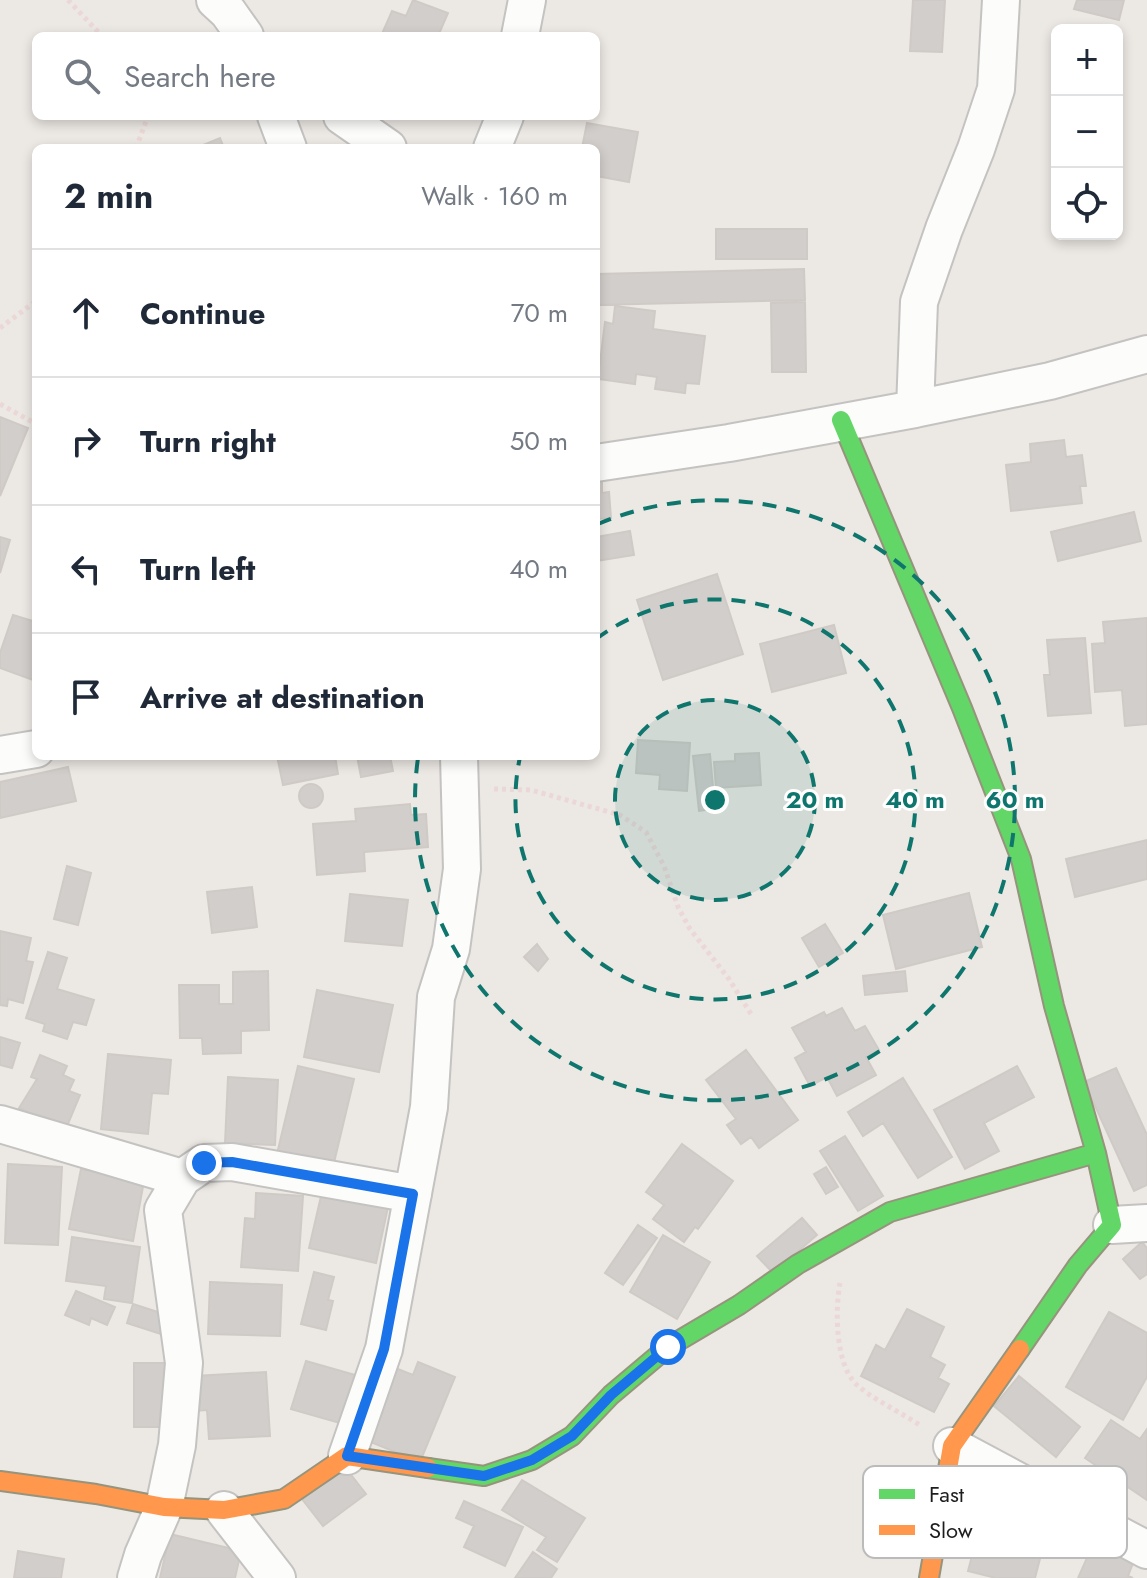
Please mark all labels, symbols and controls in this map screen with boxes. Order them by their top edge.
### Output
map controls [1051,24,1123,240]
button: + [1051,24,1123,96]
search box [32,32,600,120]
icon: search [60,54,104,98]
text: Search here [124,55,276,98]
button: − [1051,96,1123,168]
button: locate [1051,168,1123,240]
text: 2 min [64,172,153,221]
text: Walk · 160 m [421,177,568,215]
icon: ahead [64,291,108,335]
text: Continue [140,292,266,335]
text: 70 m [511,294,568,332]
icon: right [64,419,108,463]
text: Turn right [140,420,276,463]
text: 50 m [510,422,568,460]
icon: left [64,547,108,591]
text: Turn left [140,548,255,591]
text: 40 m [509,550,568,588]
icon: arrive [64,675,108,719]
text: Arrive at destination [140,676,425,719]
text: 20 m [786,782,844,817]
text: 40 m [885,782,945,817]
text: 60 m [986,782,1044,817]
centre of rings [701,786,729,814]
route end [186,1145,222,1181]
route start [650,1329,686,1365]
legend [863,1466,1127,1558]
text: Fast [929,1478,965,1510]
text: Slow [929,1514,973,1546]

